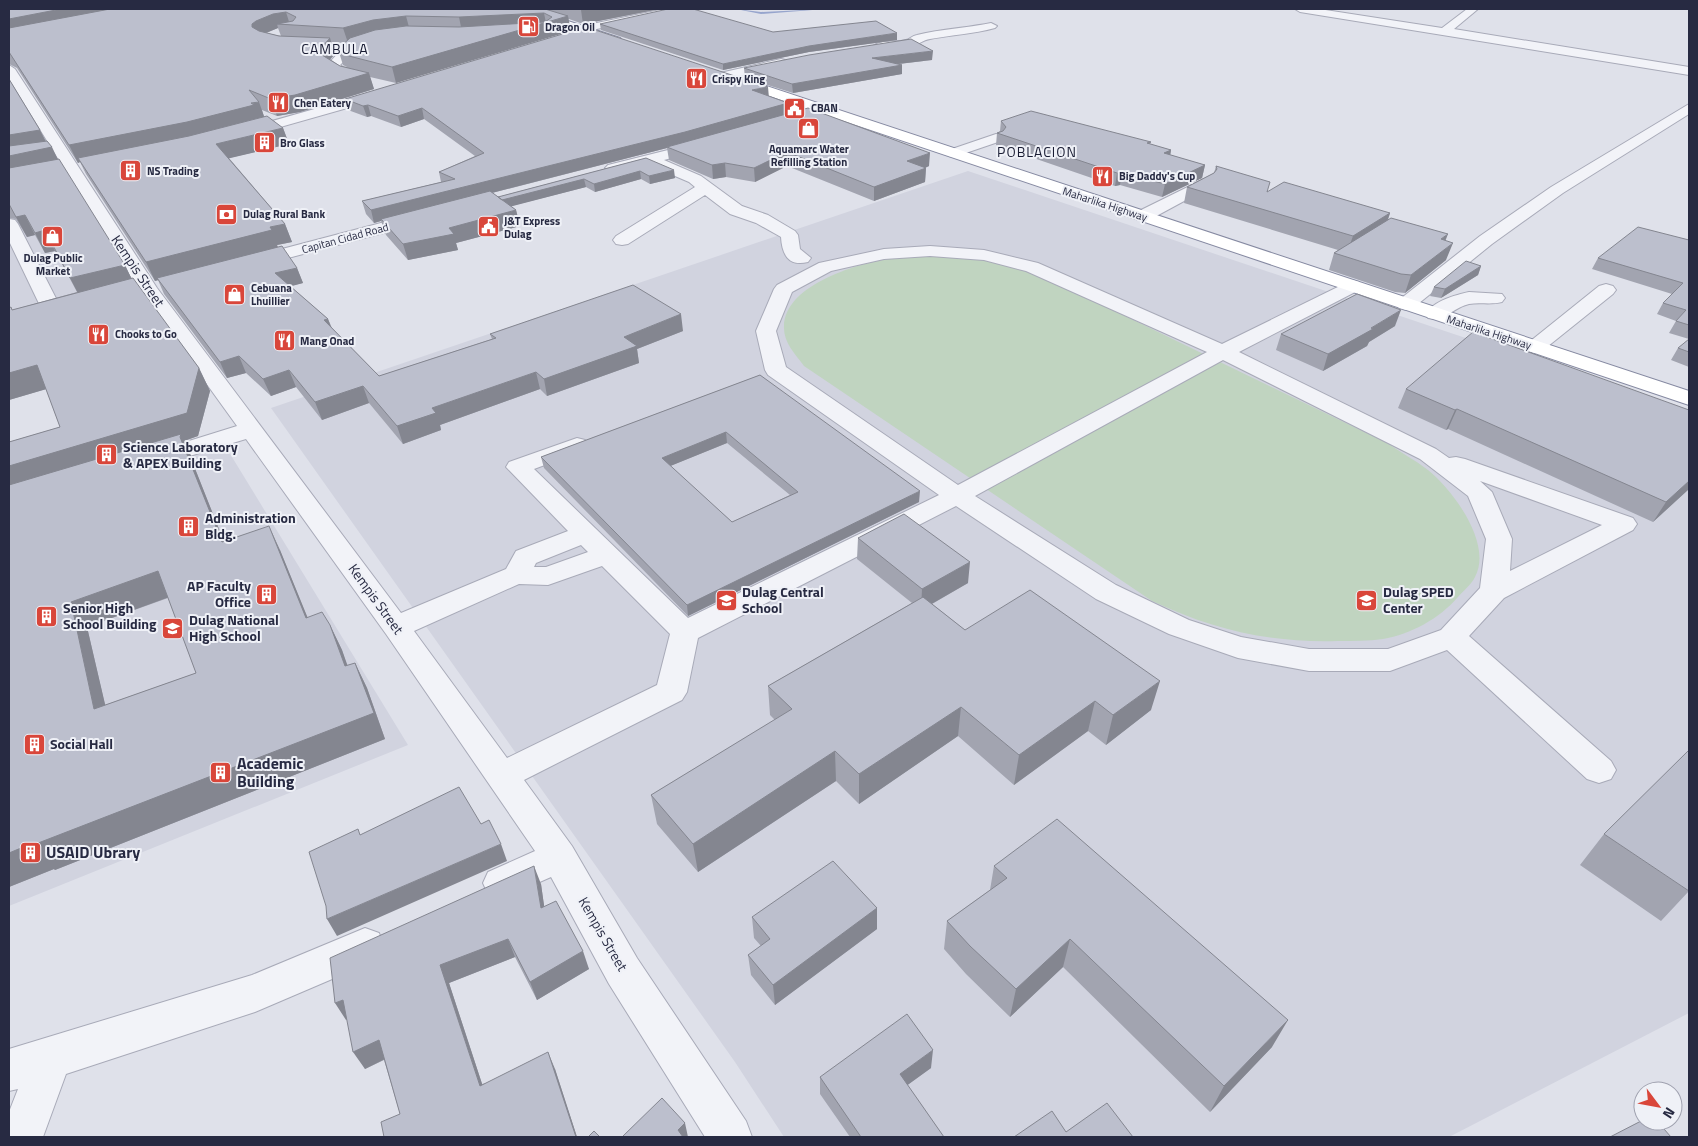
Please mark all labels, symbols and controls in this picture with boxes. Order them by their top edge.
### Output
fuel station icon: Dragon Oil [517,15,541,39]
place label: Dragon Oil [545,19,595,35]
district label: CAMBULA [301,38,369,59]
restaurant icon: Crispy King [684,67,708,91]
place label: Crispy King [712,71,765,87]
restaurant icon: Chen Eatery [266,91,290,115]
place label: Chen Eatery [294,95,352,111]
public building icon: CBAN [783,96,807,120]
place label: CBAN [811,100,838,116]
shop icon: Aquamarc Water Refilling Station [797,116,821,140]
building icon: Bro Glass [252,131,276,155]
place label: Bro Glass [280,135,325,151]
place label: Aquamarc Water Refilling Station [769,141,849,170]
district label: POBLACION [997,141,1077,162]
building icon: NS Trading [119,159,143,183]
place label: NS Trading [147,163,199,179]
restaurant icon: Big Daddy's Cup [1091,164,1115,188]
place label: Big Daddy's Cup [1119,168,1195,184]
street label: Maharlika Highway [1060,183,1150,225]
bank icon: Dulag Rural Bank [215,202,239,226]
place label: Dulag Rural Bank [243,206,325,222]
place label: J&T Express Dulag [504,213,560,242]
public building icon: J&T Express Dulag [476,215,500,239]
street label: Capitan Cidad Road [300,219,390,257]
shop icon: Dulag Public Market [41,225,65,249]
street label: Kempis Street [107,231,170,311]
place label: Dulag Public Market [23,250,83,279]
place label: Cebuana Lhuillier [251,280,292,309]
shop icon: Cebuana Lhuillier [223,282,247,306]
street label: Maharlika Highway [1444,311,1534,353]
restaurant icon: Chooks to Go [87,322,111,346]
place label: Chooks to Go [115,326,177,342]
restaurant icon: Mang Onad [272,329,296,353]
place label: Mang Onad [300,333,354,349]
place label: Science Laboratory & APEX Building [123,436,238,473]
building icon: Science Laboratory & APEX Building [95,443,119,467]
place label: Administration Bldg. [205,507,296,544]
building icon: Administration Bldg. [177,514,201,538]
street label: Kempis Street [344,559,409,638]
place label: AP Faculty Office [187,575,251,612]
place label: Dulag Central School [742,581,824,618]
place label: Dulag SPED Center [1383,581,1454,618]
building icon: AP Faculty Office [255,582,279,606]
school or university icon: Dulag Central School [714,588,738,612]
school or university icon: Dulag SPED Center [1355,588,1379,612]
place label: Senior High School Building [63,597,157,634]
building icon: Senior High School Building [35,604,59,628]
place label: Dulag National High School [189,609,279,646]
school or university icon: Dulag National High School [161,616,185,640]
building icon: Social Hall [22,732,46,756]
place label: Social Hall [50,733,113,754]
place label: Academic Building [237,751,304,793]
building icon: Academic Building [209,760,233,784]
building icon: USAID Ubrary [18,840,42,864]
place label: USAID Ubrary [46,840,140,864]
street label: Kempis Street [574,893,633,975]
north arrow [1633,1081,1683,1131]
text: N [1658,1103,1681,1123]

